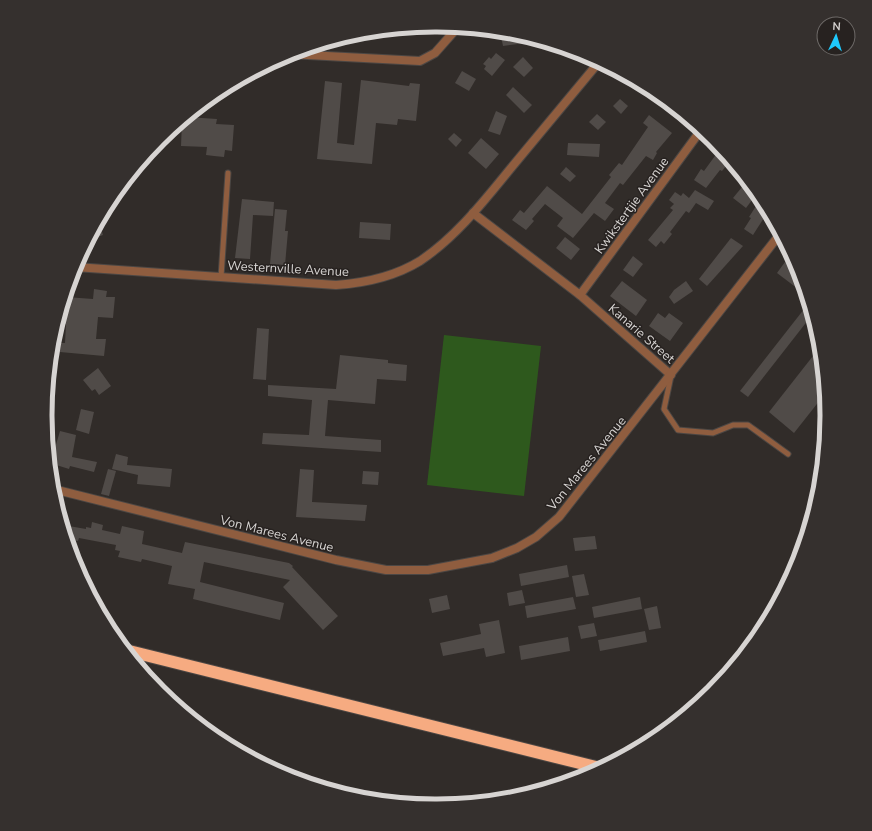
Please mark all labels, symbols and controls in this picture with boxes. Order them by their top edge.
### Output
north arrow [816,16,856,56]
text: N [832,19,841,34]
street label: Kwikstertjie Avenue [590,153,673,258]
street label: Westernville Avenue [227,257,349,281]
street label: Kanarie Street [604,300,679,368]
street label: Von Marees Avenue [543,413,630,515]
street label: Von Marees Avenue [217,511,335,557]

